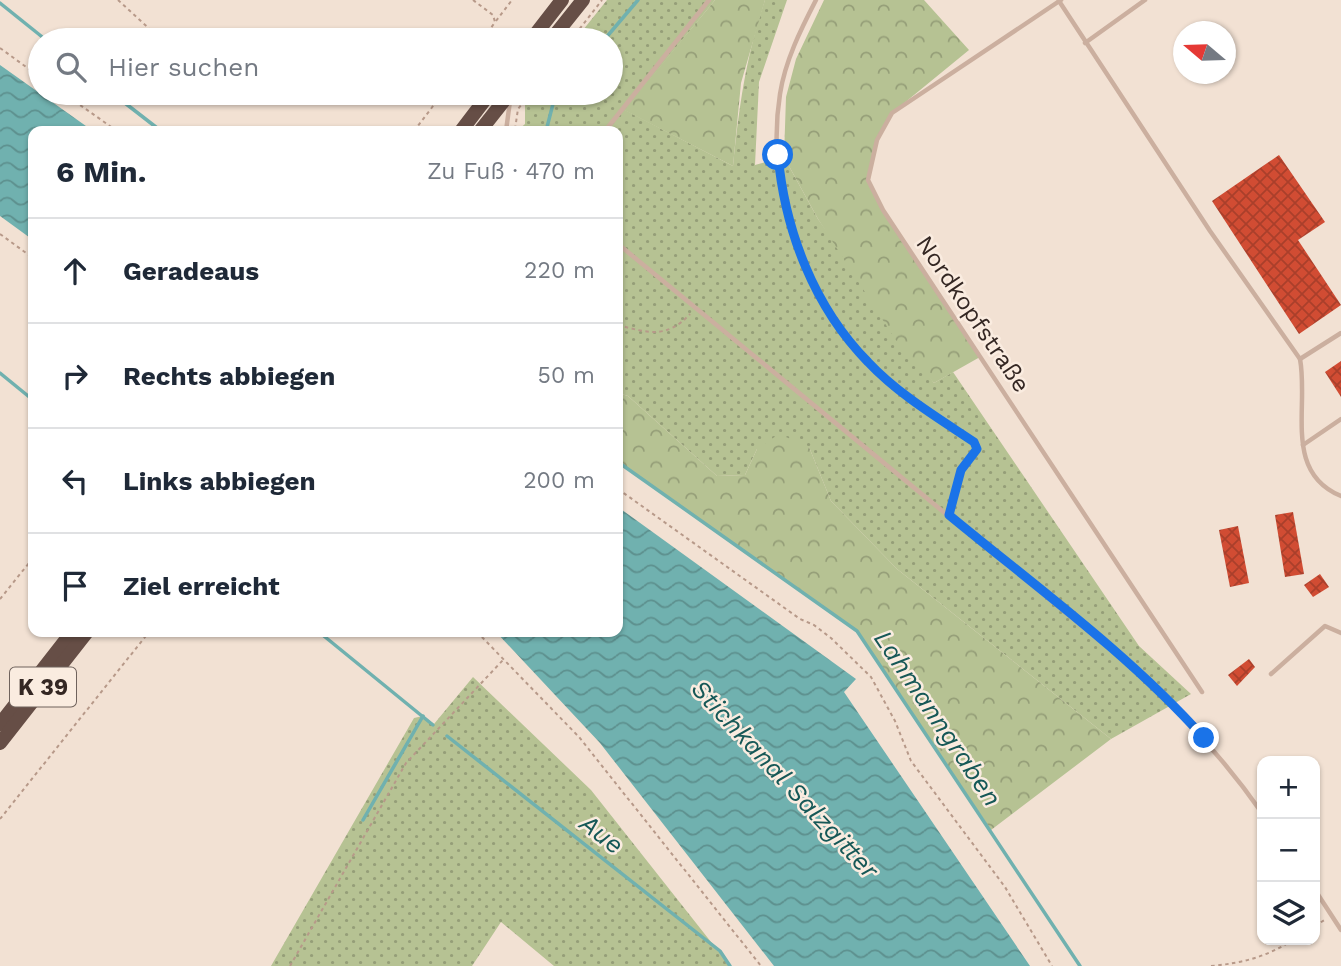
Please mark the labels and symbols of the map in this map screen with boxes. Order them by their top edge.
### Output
north arrow [1173,21,1236,84]
route start [762,139,793,170]
street label: Nordkopfstraße [910,231,1036,397]
water label: Lahmanngraben [868,624,1008,812]
road number: K 39 [10,667,76,706]
water label: Stichkanal Salzgitter [685,673,885,885]
route end [1188,722,1219,753]
water label: Aue [573,807,630,860]

